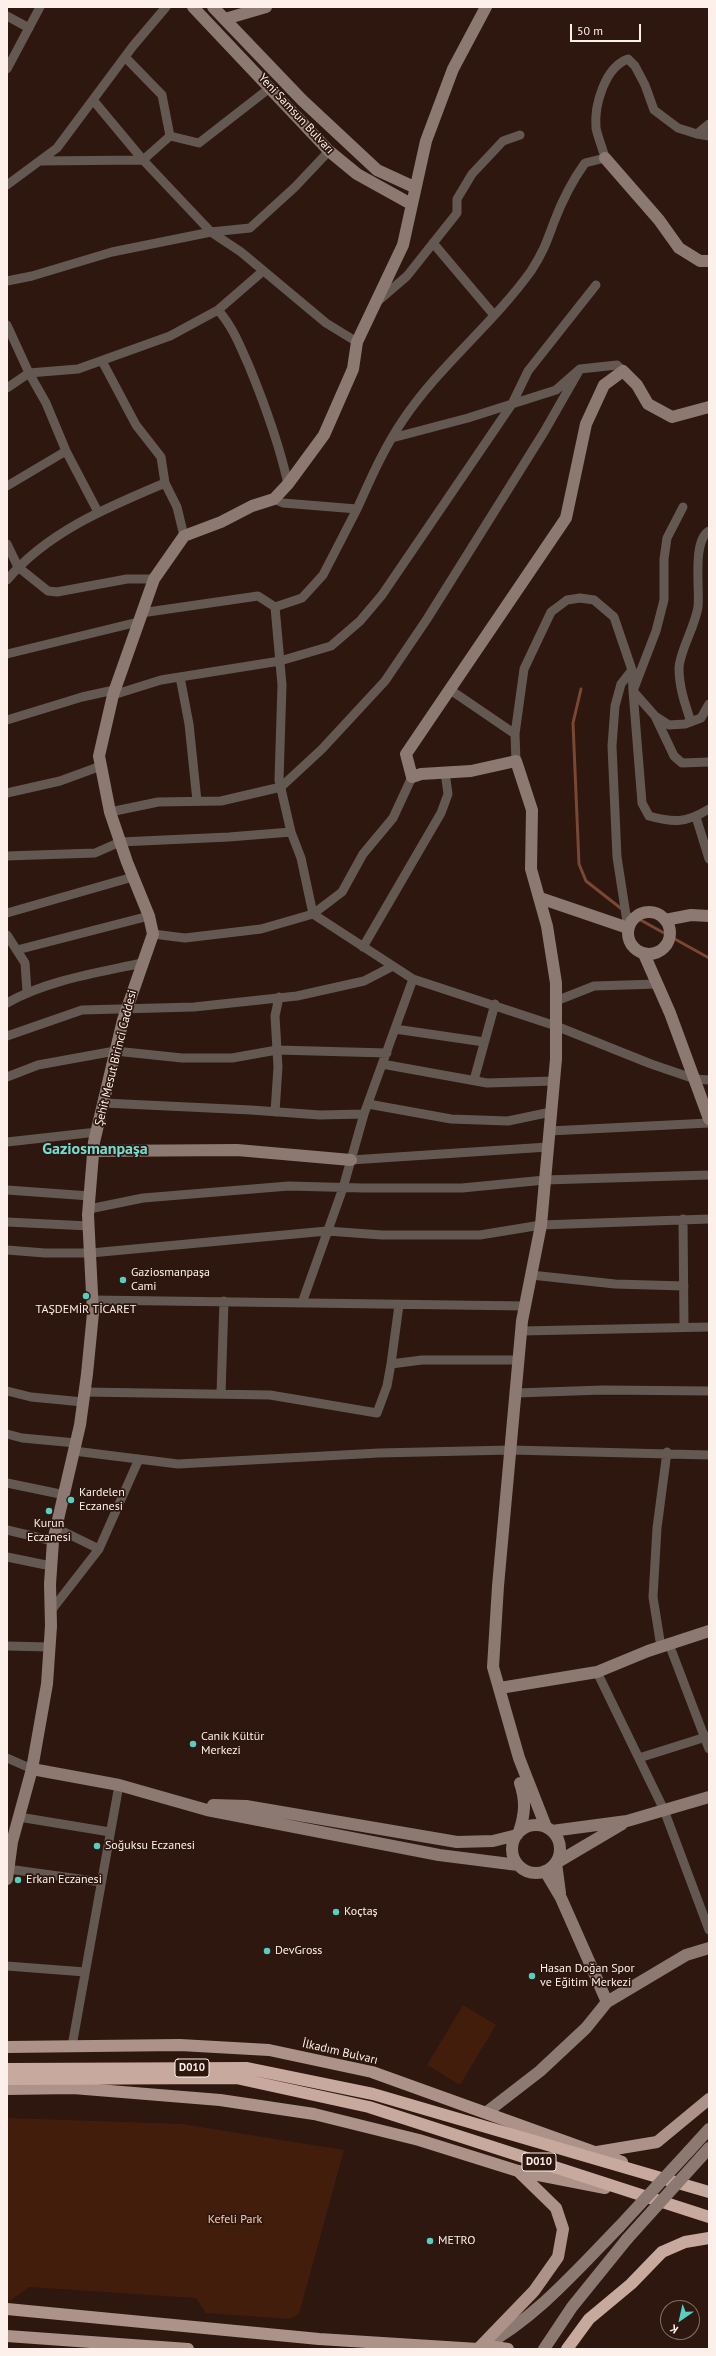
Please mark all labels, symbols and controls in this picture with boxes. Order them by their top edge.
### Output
scale bar [572,16,643,42]
text: 50 m [577,23,603,38]
street label: Yeni Samsun Bulvarı [255,71,337,157]
street label: Şehit Mesut Birinci Caddesi [92,988,140,1128]
district label: Gaziosmanpaşa [42,1139,148,1159]
place label: Gaziosmanpaşa Cami [131,1266,210,1294]
marker: Gaziosmanpaşa Cami [118,1275,128,1285]
marker: TAŞDEMİR TİCARET [81,1291,91,1301]
place label: TAŞDEMİR TİCARET [36,1303,136,1317]
place label: Kardelen Eczanesi [79,1486,125,1514]
marker: Kardelen Eczanesi [66,1495,76,1505]
marker: Kurun Eczanesi [44,1506,54,1516]
place label: Kurun Eczanesi [27,1517,71,1545]
place label: Canik Kültür Merkezi [201,1730,264,1758]
marker: Canik Kültür Merkezi [188,1739,198,1749]
place label: Soğuksu Eczanesi [105,1839,195,1853]
marker: Soğuksu Eczanesi [92,1841,102,1851]
place label: Erkan Eczanesi [26,1873,102,1887]
marker: Erkan Eczanesi [13,1875,23,1885]
place label: Koçtaş [344,1905,378,1919]
marker: Koçtaş [331,1907,341,1917]
place label: DevGross [275,1944,322,1958]
marker: DevGross [262,1946,272,1956]
place label: Hasan Doğan Spor ve Eğitim Merkezi [540,1962,635,1990]
marker: Hasan Doğan Spor ve Eğitim Merkezi [527,1971,537,1981]
street label: İlkadım Bulvarı [301,2036,379,2068]
road number: D010 [175,2059,209,2077]
road number: D010 [522,2153,556,2171]
park label: Kefeli Park [208,2213,262,2227]
place label: METRO [438,2234,475,2248]
marker: METRO [425,2236,435,2246]
north arrow [660,2300,700,2340]
text: K [667,2321,681,2337]

